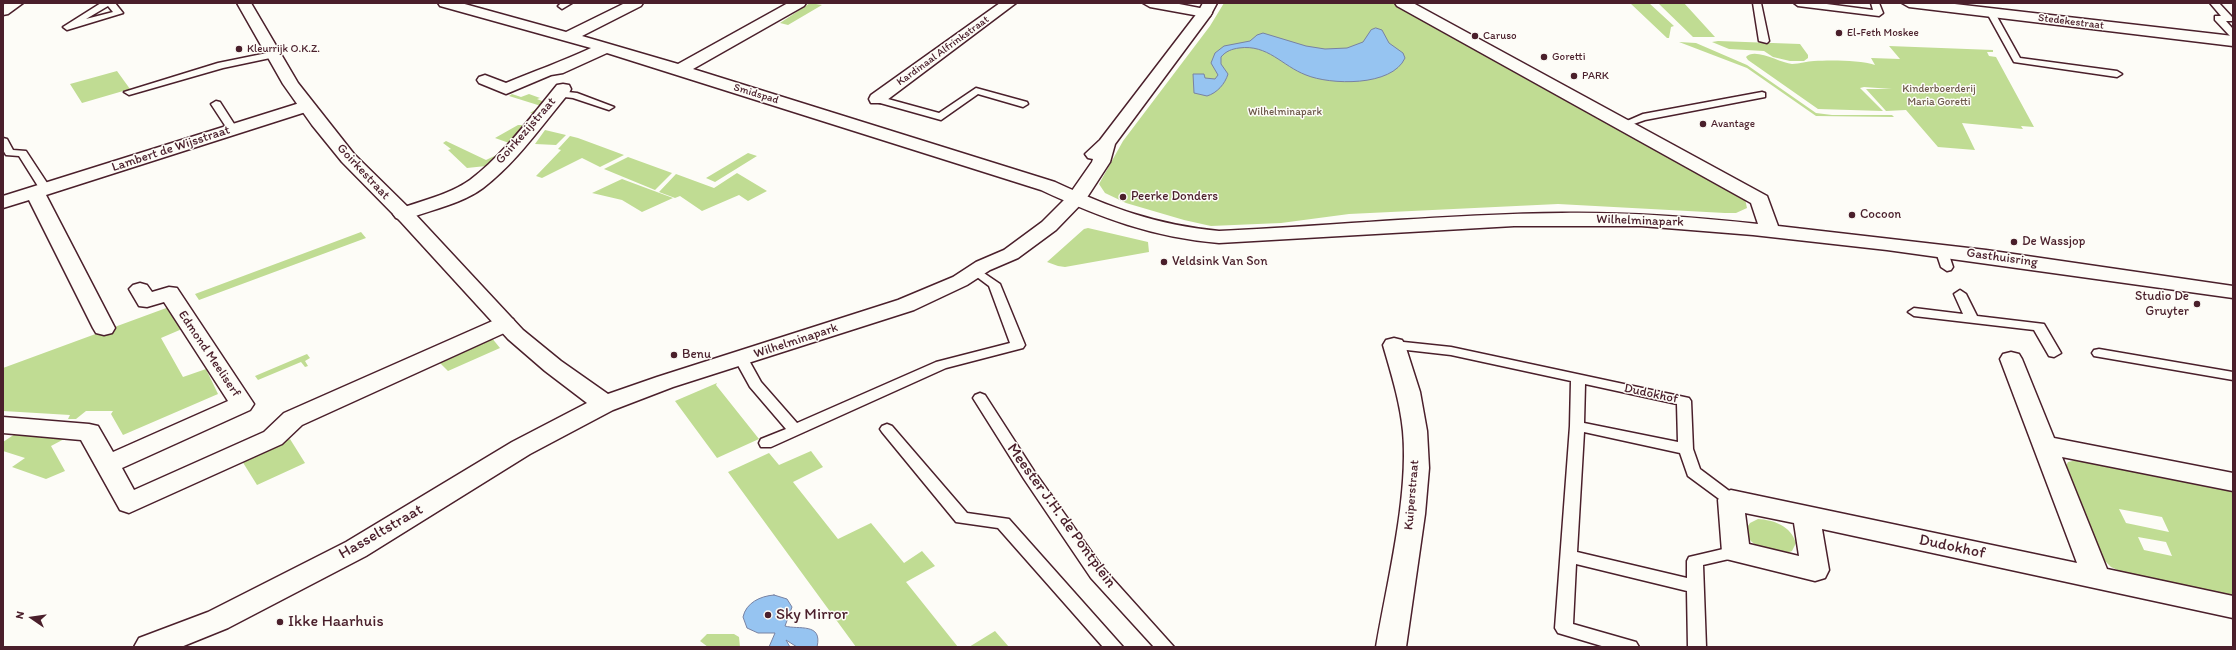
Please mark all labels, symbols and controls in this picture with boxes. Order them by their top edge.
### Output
street label: Stedekestraat [2037,11,2105,33]
street label: Kardinaal Alfrinkstraat [894,13,992,89]
place label: El-Feth Moskee [1847,26,1919,40]
marker: El-Feth Moskee [1834,28,1844,38]
place label: Caruso [1483,29,1517,43]
marker: Caruso [1470,31,1480,41]
place label: Kleurrijk O.K.Z. [247,42,320,56]
marker: Kleurrijk O.K.Z. [234,44,244,54]
place label: Goretti [1552,50,1585,64]
marker: Goretti [1539,52,1549,62]
place label: PARK [1582,69,1609,83]
marker: PARK [1569,71,1579,81]
street label: Smidspad [732,81,780,107]
park label: Kinderboerderij Maria Goretti [1902,82,1976,108]
street label: Goirkezijstraat [493,94,559,168]
park label: Wilhelminapark [1248,105,1322,119]
place label: Avantage [1711,117,1755,131]
marker: Avantage [1698,119,1708,129]
street label: Lambert de Wijsstraat [110,122,232,176]
street label: Goirkestraat [333,141,393,203]
place label: Peerke Donders [1131,189,1218,205]
marker: Peerke Donders [1118,192,1128,202]
place label: Cocoon [1860,207,1901,223]
marker: Cocoon [1847,210,1857,220]
street label: Wilhelminapark [1596,212,1684,230]
place label: De Wassjop [2022,234,2085,250]
marker: De Wassjop [2009,237,2019,247]
street label: Gasthuisring [1965,245,2039,271]
place label: Veldsink Van Son [1172,254,1268,270]
marker: Veldsink Van Son [1159,257,1169,267]
place label: Studio De Gruyter [2135,289,2189,320]
marker: Studio De Gruyter [2192,299,2202,309]
street label: Edmond Meeliserf [174,308,244,400]
street label: Wilhelminapark [752,320,840,362]
place label: Benu [682,347,711,363]
marker: Benu [669,350,679,360]
street label: Dudokhof [1623,381,1679,407]
street label: Meester J.H. de Pontplein [1002,440,1120,592]
street label: Kuiperstraat [1401,459,1423,531]
street label: Hasseltstraat [336,500,426,564]
street label: Dudokhof [1917,531,1987,563]
north arrow [12,598,52,638]
place label: Sky Mirror [776,605,848,625]
text: N [13,610,27,620]
marker: Sky Mirror [763,610,773,620]
place label: Ikke Haarhuis [288,612,384,632]
marker: Ikke Haarhuis [275,617,285,627]

